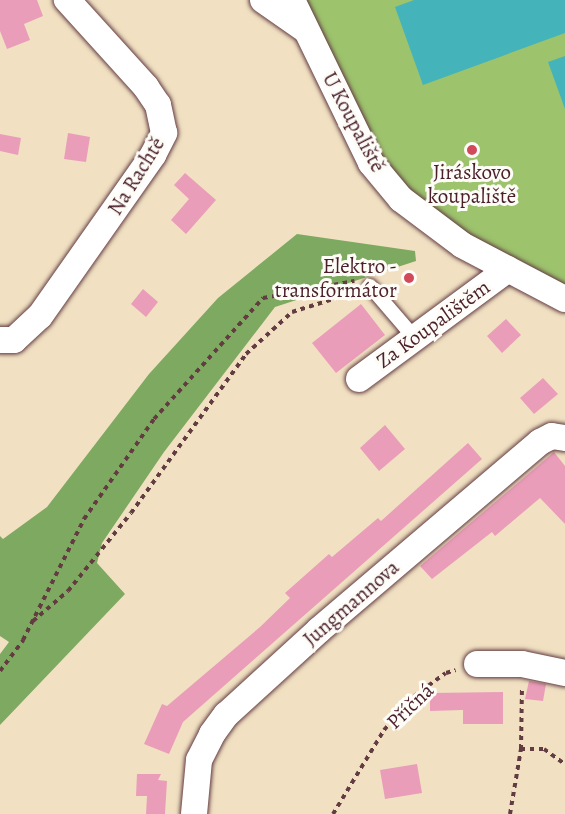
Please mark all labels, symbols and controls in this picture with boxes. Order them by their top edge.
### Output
street label: U Koupaliště [317,68,391,176]
street label: Na Rachtě [102,132,170,220]
marker: Jiráskovo koupaliště [465,143,479,157]
place label: Jiráskovo koupaliště [428,159,516,209]
place label: Elektro - transformátor [275,253,397,303]
marker: Elektro - transformátor [402,271,416,285]
street label: Za Koupalištěm [371,274,495,374]
street label: Jungmannova [298,555,404,651]
street label: Příčná [381,678,439,734]

